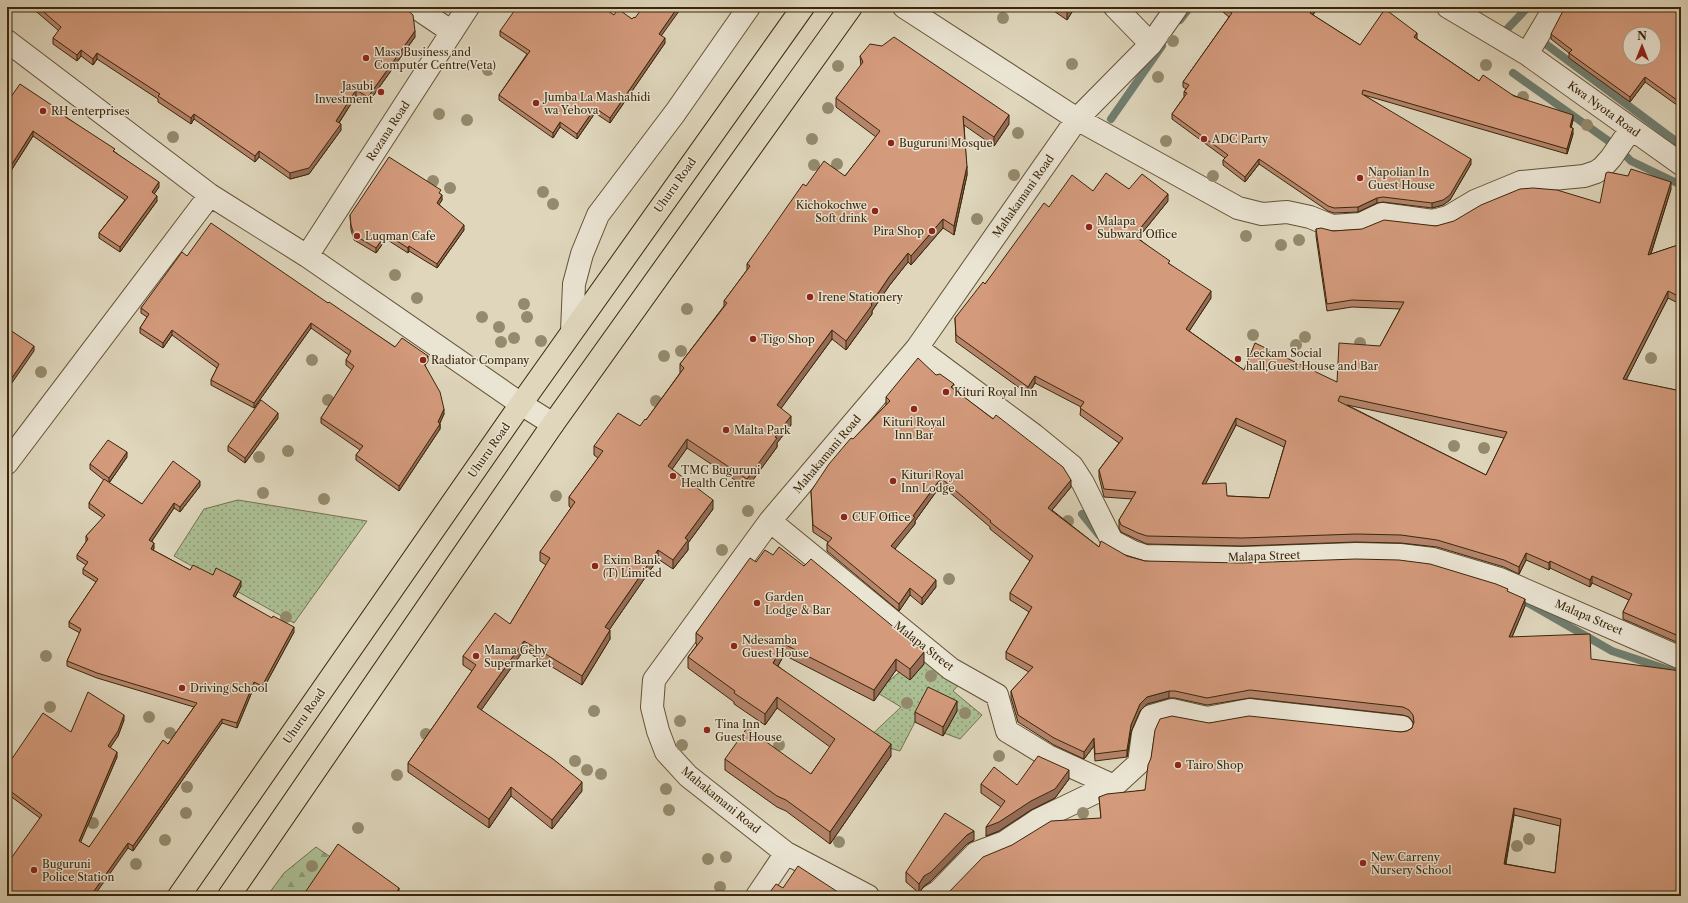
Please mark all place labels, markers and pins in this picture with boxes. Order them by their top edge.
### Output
place label: Mass Business and Computer Centre(Veta) [374,45,496,72]
marker: Mass Business and Computer Centre(Veta) [361,53,371,63]
place label: Jasubi Investment [315,79,374,106]
marker: Jasubi Investment [376,87,386,97]
place label: Jumba La Mashahidi wa Yehova [542,90,651,117]
marker: Jumba La Mashahidi wa Yehova [531,98,541,108]
place label: RH enterprises [51,104,130,118]
marker: RH enterprises [38,106,48,116]
place label: ADC Party [1211,132,1269,146]
marker: ADC Party [1199,134,1209,144]
place label: Buguruni Mosque [899,136,993,150]
marker: Buguruni Mosque [886,138,896,148]
place label: Napolian In Guest House [1368,165,1435,192]
marker: Napolian In Guest House [1355,173,1365,183]
place label: Kichokochwe Soft drink [796,198,868,225]
marker: Kichokochwe Soft drink [870,206,880,216]
place label: Malapa Subward Office [1097,214,1177,241]
marker: Malapa Subward Office [1084,222,1094,232]
place label: Pira Shop [873,224,924,238]
marker: Pira Shop [927,226,937,236]
place label: Luqman Cafe [365,229,436,243]
marker: Luqman Cafe [352,231,362,241]
place label: Irene Stationery [818,290,904,304]
marker: Irene Stationery [805,292,815,302]
place label: Tigo Shop [761,332,815,346]
marker: Tigo Shop [748,334,758,344]
place label: Leckam Social hall,Guest House and Bar [1246,346,1379,373]
place label: Radiator Company [431,353,530,367]
marker: Leckam Social hall,Guest House and Bar [1233,354,1243,364]
marker: Radiator Company [418,355,428,365]
place label: Kituri Royal Inn [954,385,1038,399]
marker: Kituri Royal Inn [941,387,951,397]
marker: Kituri Royal Inn Bar [909,404,919,414]
place label: Kituri Royal Inn Bar [883,415,946,442]
place label: Malta Park [734,423,791,437]
marker: Malta Park [721,425,731,435]
place label: TMC Buguruni Health Centre [681,463,761,490]
place label: Kituri Royal Inn Lodge [901,468,964,495]
marker: TMC Buguruni Health Centre [668,471,678,481]
marker: Kituri Royal Inn Lodge [888,476,898,486]
place label: CUF Office [852,510,910,524]
marker: CUF Office [839,512,849,522]
place label: Exim Bank (T) Limited [603,553,662,580]
marker: Exim Bank (T) Limited [590,561,600,571]
place label: Garden Lodge & Bar [765,590,831,617]
marker: Garden Lodge & Bar [752,598,762,608]
place label: Ndesamba Guest House [742,633,809,660]
marker: Ndesamba Guest House [729,641,739,651]
place label: Mama Geby Supermarket [484,643,552,670]
marker: Mama Geby Supermarket [471,651,481,661]
place label: Driving School [190,681,268,695]
marker: Driving School [177,683,187,693]
place label: Tina Inn Guest House [715,717,782,744]
marker: Tina Inn Guest House [702,725,712,735]
place label: Tairo Shop [1186,758,1244,772]
marker: Tairo Shop [1173,760,1183,770]
place label: New Carreny Nursery School [1371,850,1452,877]
place label: Buguruni Police Station [42,857,114,884]
marker: New Carreny Nursery School [1358,858,1368,868]
marker: Buguruni Police Station [29,865,39,875]

